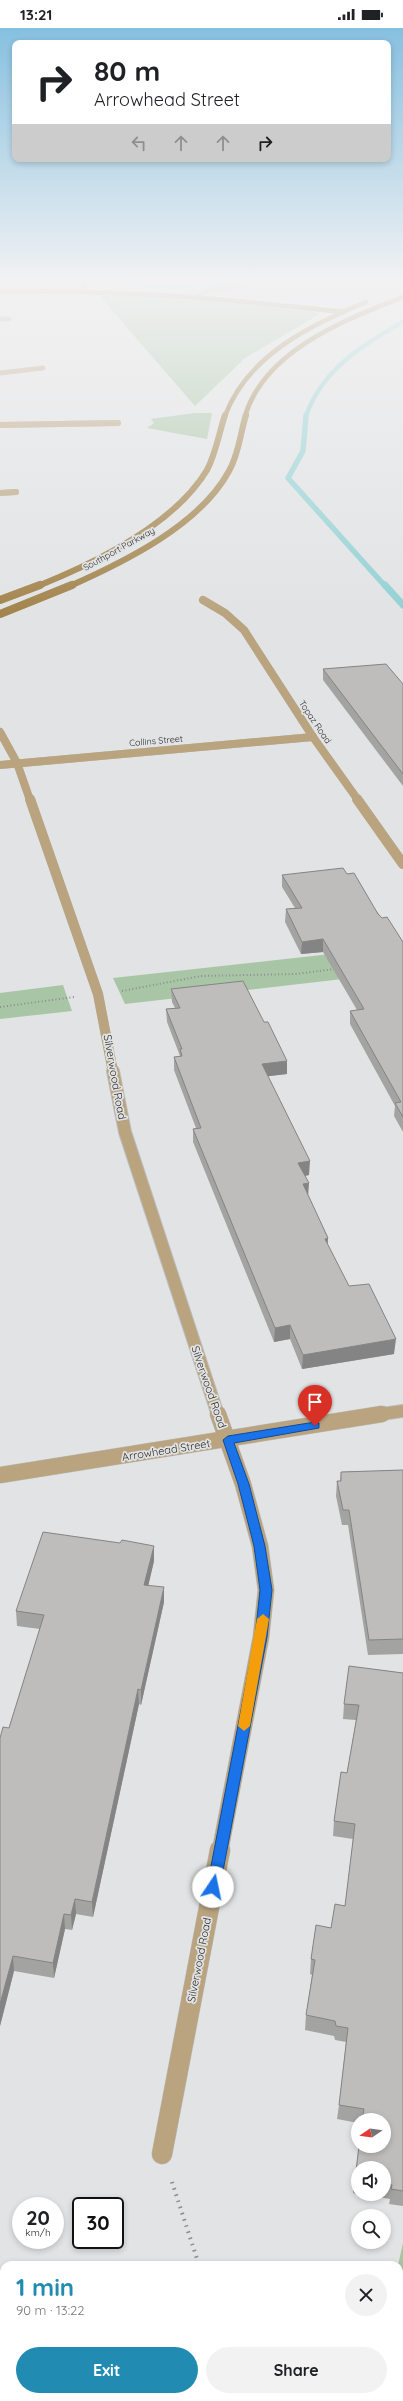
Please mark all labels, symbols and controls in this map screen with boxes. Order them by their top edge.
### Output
text: 13:21 [20,5,52,24]
text: 80 m [94,53,160,88]
icon: right [28,56,80,108]
text: Arrowhead Street [94,88,240,111]
icon: left [128,132,150,154]
icon: ahead [170,132,192,154]
icon: ahead [212,132,234,154]
icon: right [254,132,276,154]
street label: Southport Parkway [81,524,156,573]
street label: Topaz Road [297,698,334,745]
street label: Collins Street [129,733,183,748]
street label: Silverwood Road [101,1033,129,1121]
street label: Silverwood Road [188,1344,230,1430]
pin [298,1385,332,1426]
icon: arrive [304,1391,326,1413]
street label: Arrowhead Street [121,1436,211,1464]
position arrow [192,1866,234,1908]
street label: Silverwood Road [184,1916,214,2004]
north arrow [351,2113,391,2153]
map controls [351,2113,391,2249]
button: sound [351,2161,391,2201]
speed limit sign: 30 [72,2197,124,2249]
text: 20 [26,2205,50,2230]
button: search [351,2209,391,2249]
text: km/h [25,2226,51,2239]
text: 1 min [16,2272,74,2302]
button: close [345,2274,387,2316]
text: 90 m · 13:22 [16,2302,84,2318]
button: Exit [16,2347,198,2393]
button: Share [206,2347,387,2393]

